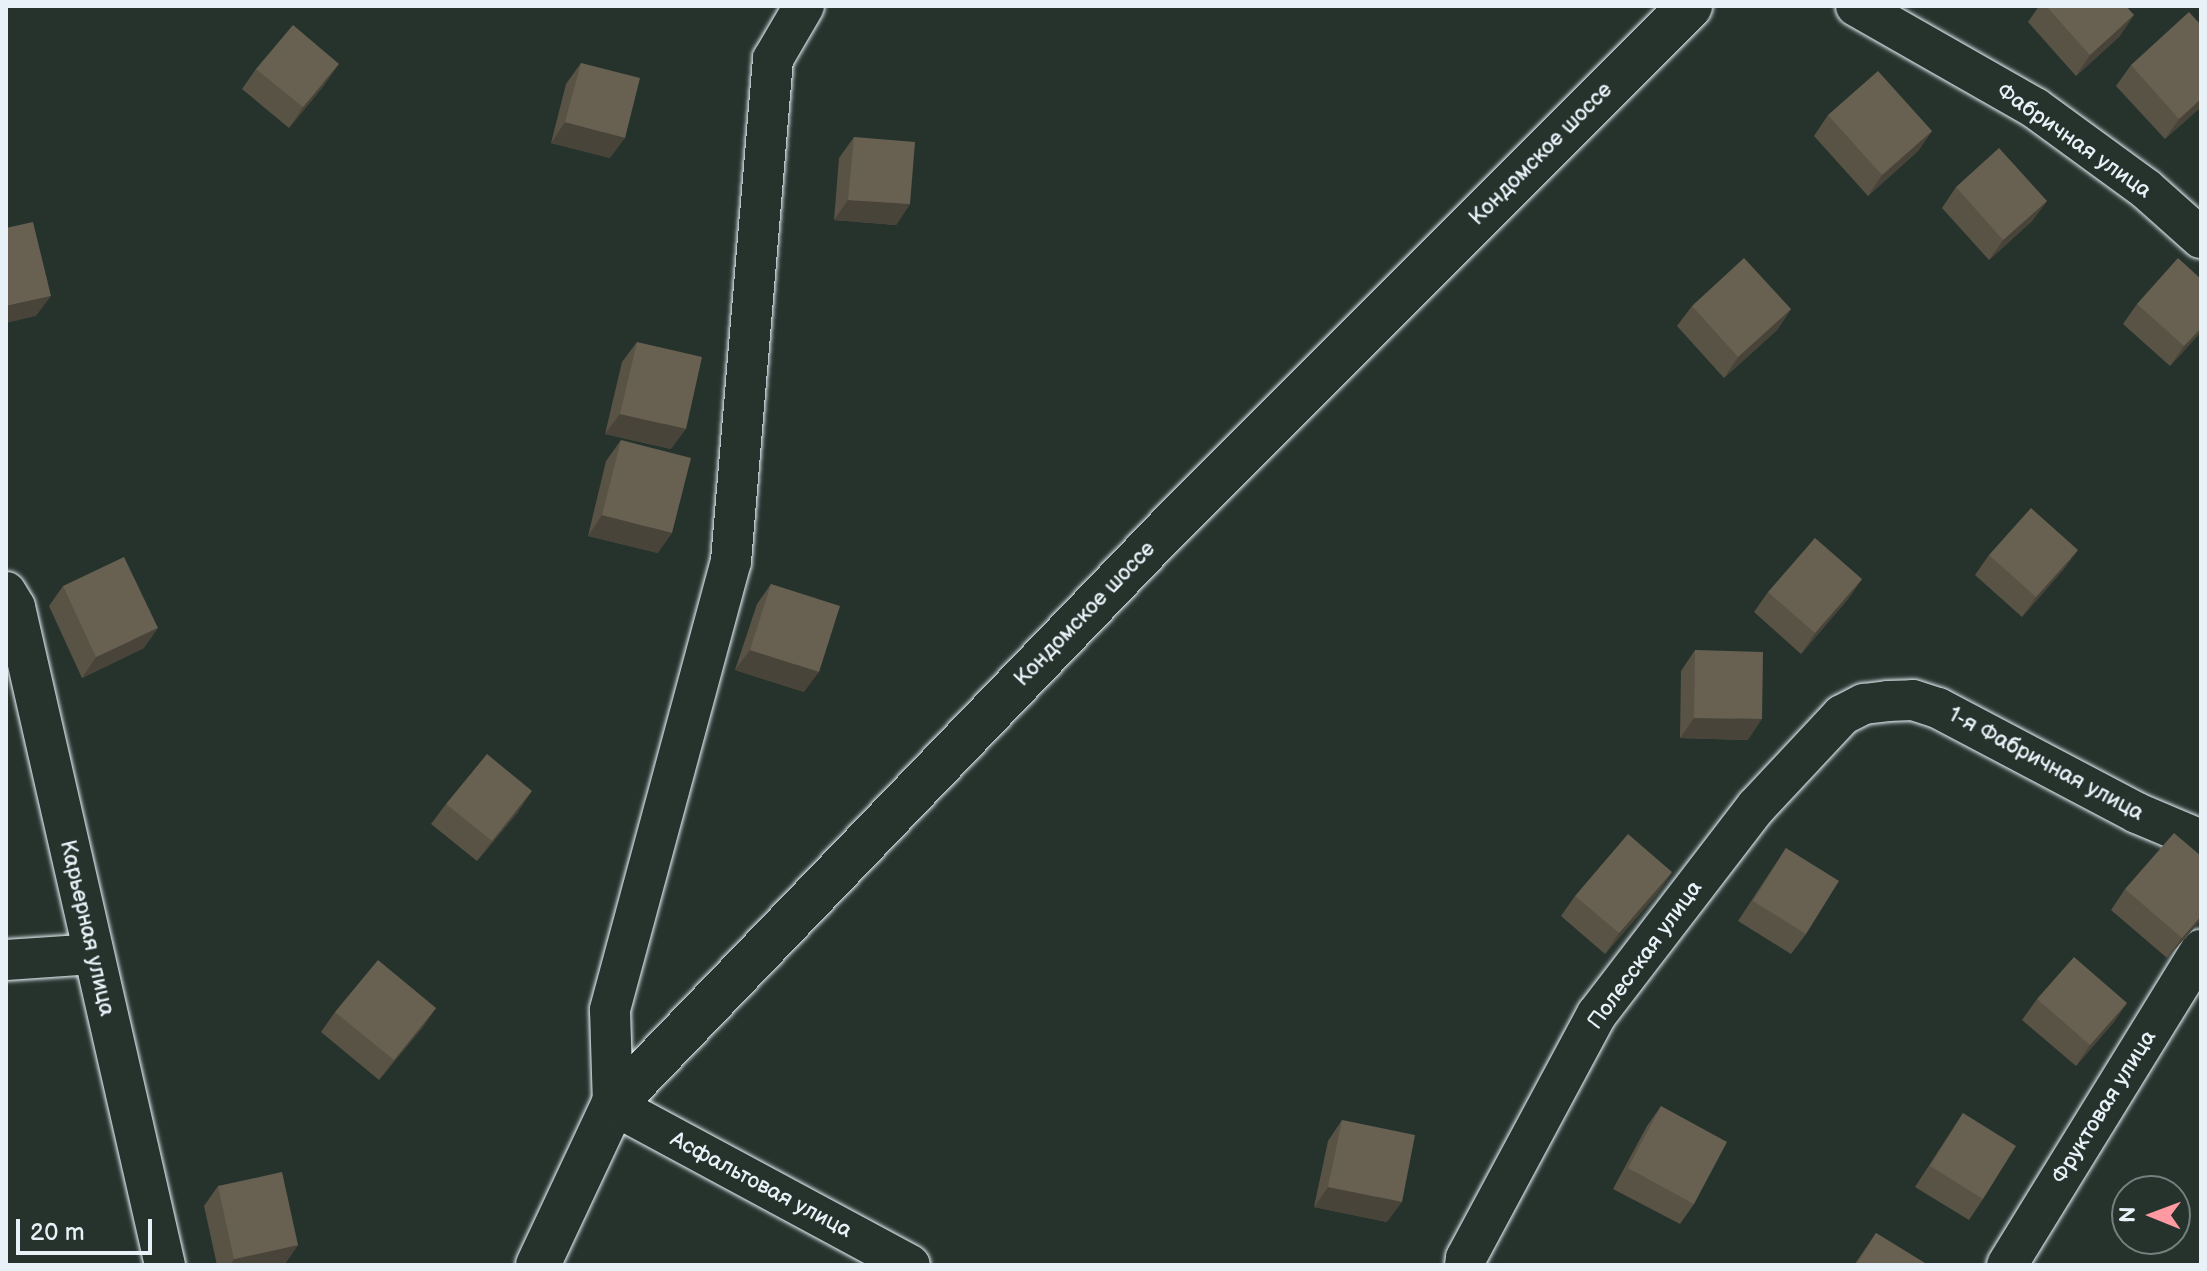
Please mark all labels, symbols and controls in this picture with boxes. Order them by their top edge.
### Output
street label: Кондомское шоссе [1464,77,1618,231]
street label: Фабричная улица [1992,78,2156,204]
street label: Кондомское шоссе [1009,536,1161,692]
street label: 1-я Фабричная улица [1944,701,2148,827]
street label: Карьерная улица [54,838,120,1018]
street label: Полесская улица [1582,875,1708,1035]
street label: Фруктовая улица [2046,1025,2162,1189]
street label: Асфальтовая улица [666,1126,856,1244]
north arrow [2111,1175,2191,1255]
scale bar [20,1203,156,1253]
text: N [2115,1206,2142,1223]
text: 20 m [30,1218,85,1247]

